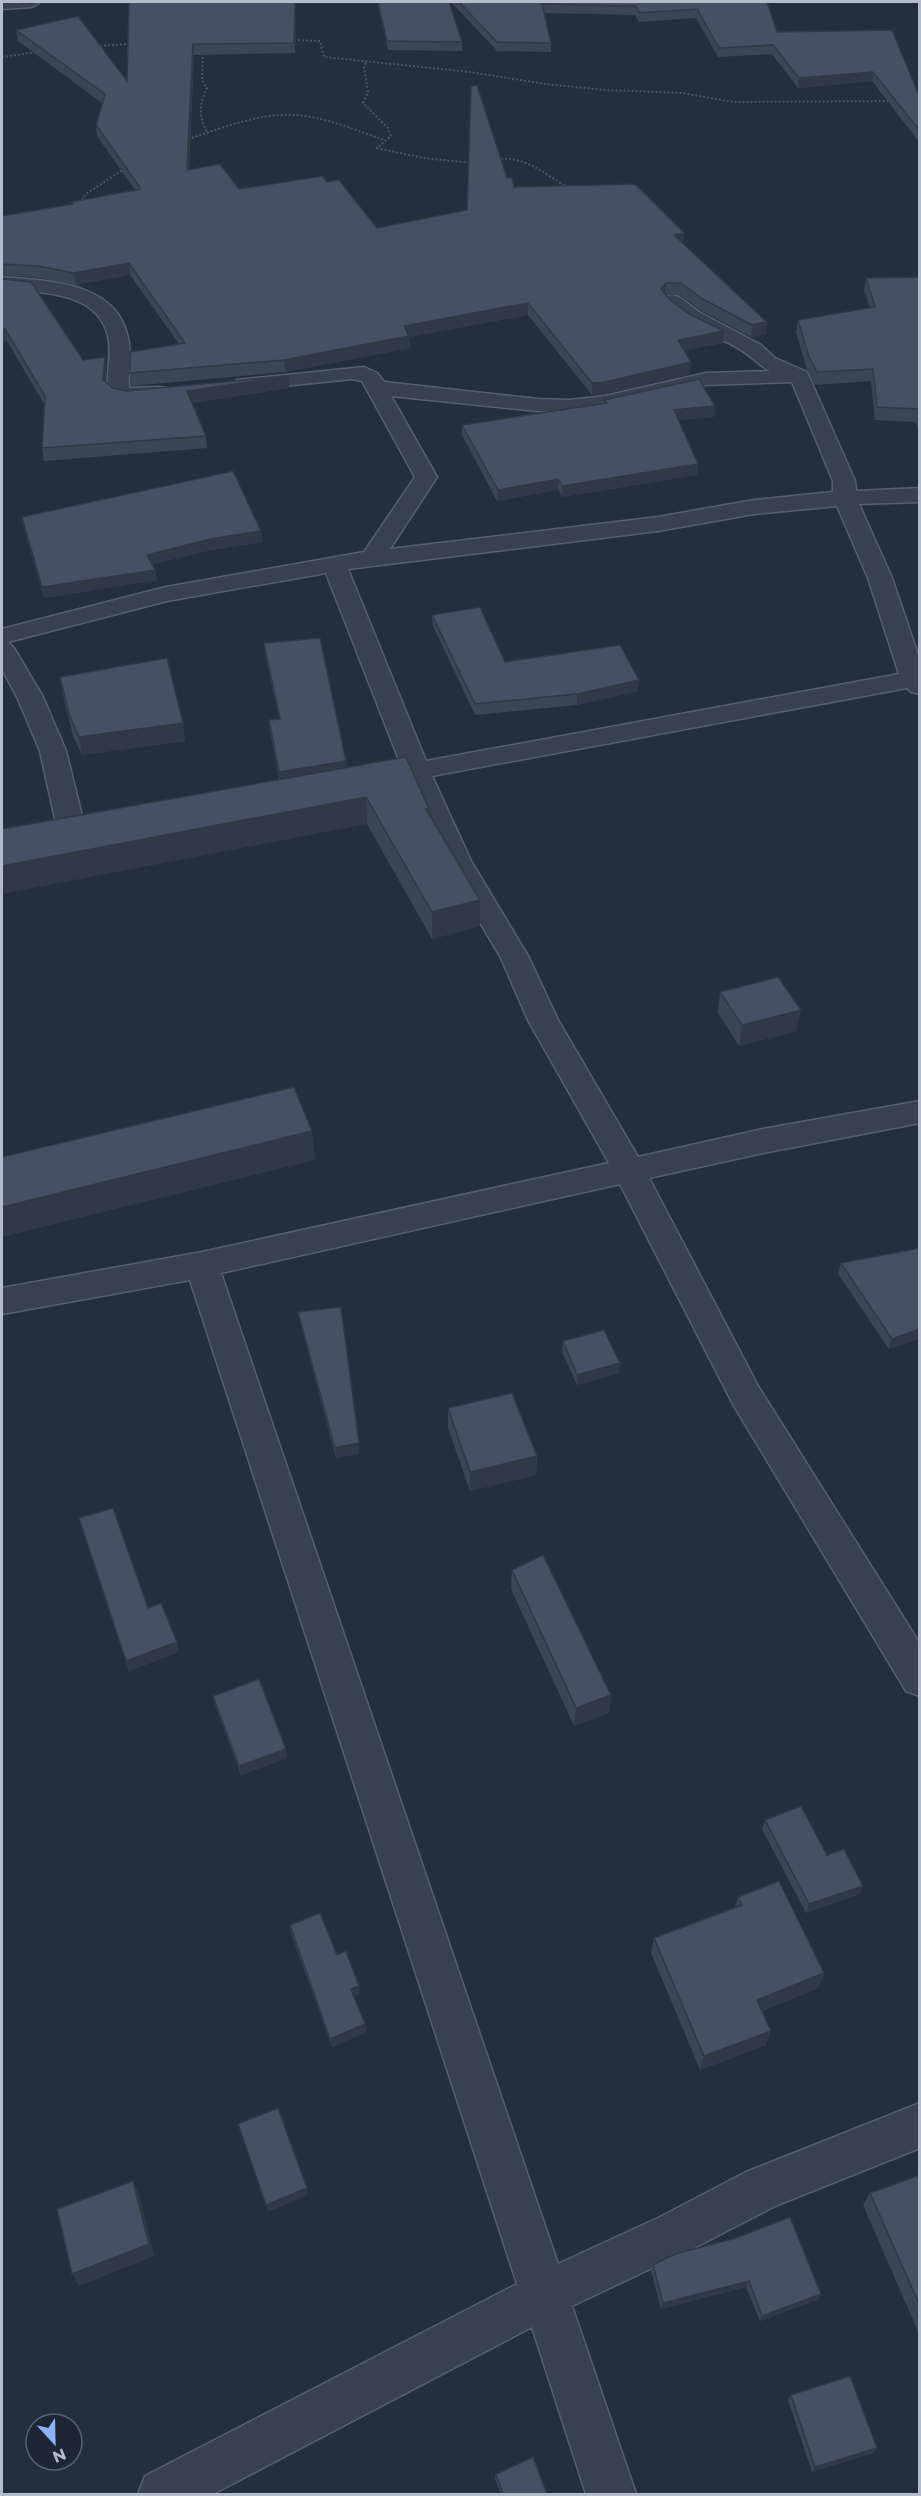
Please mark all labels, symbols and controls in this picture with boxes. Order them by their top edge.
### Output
north arrow [24,2412,84,2472]
text: N [50,2444,69,2467]

